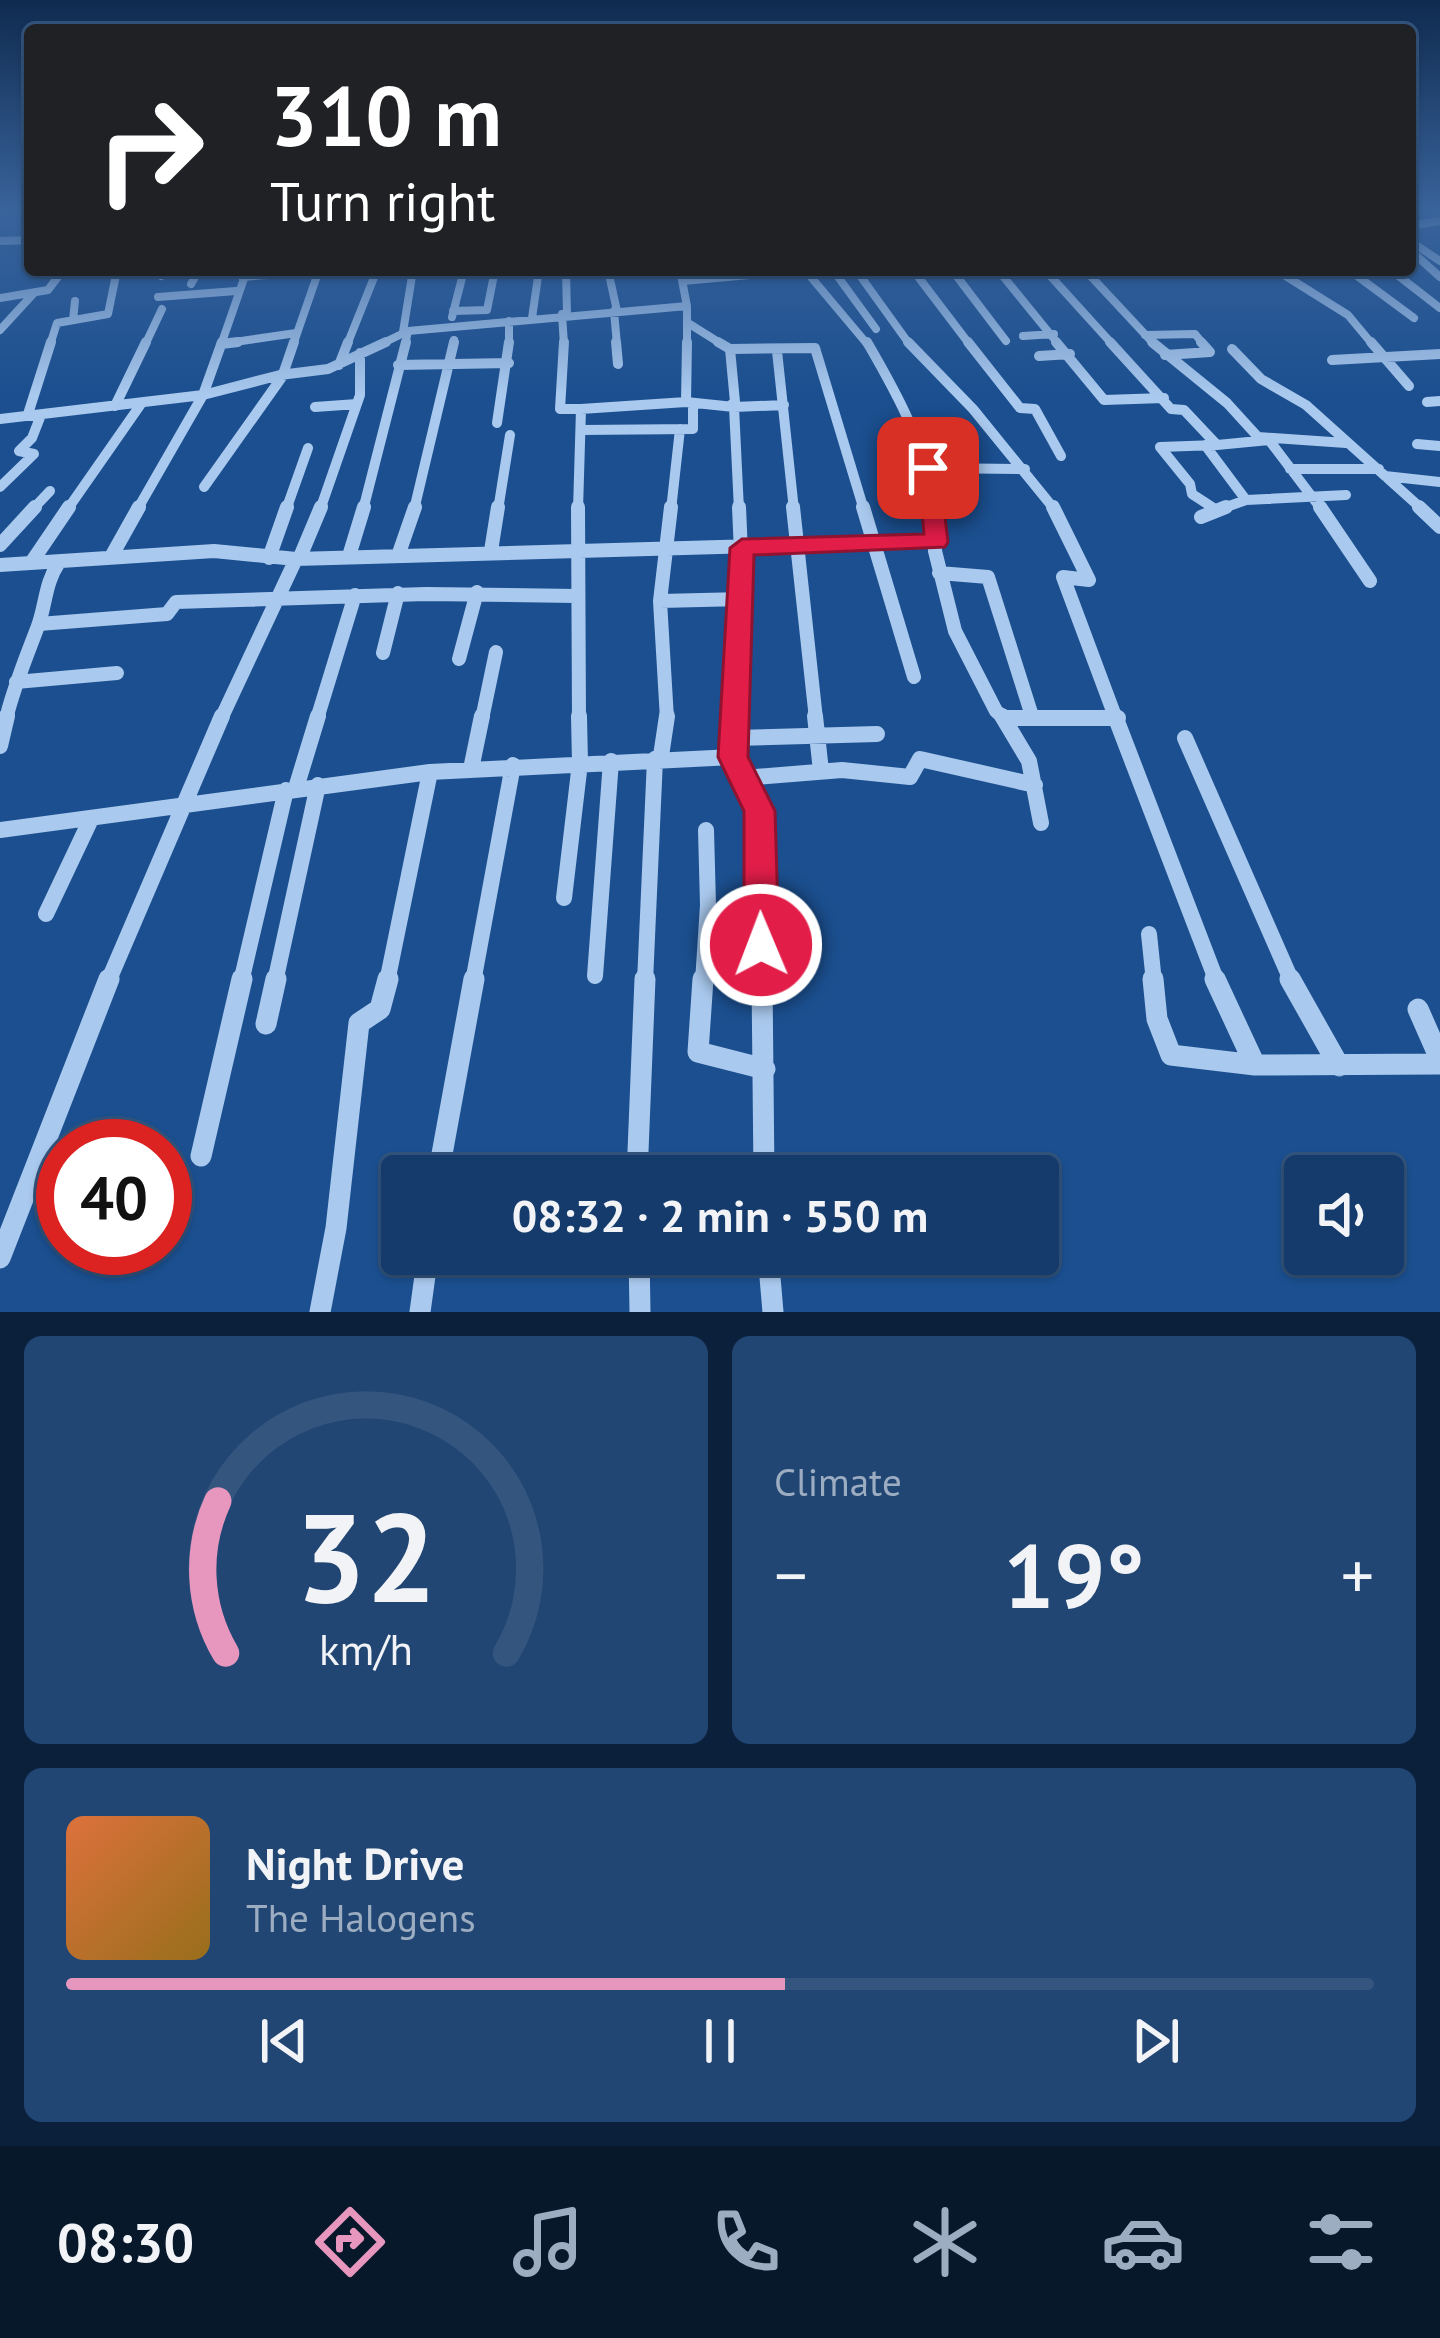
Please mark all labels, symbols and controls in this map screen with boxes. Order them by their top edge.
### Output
text: 310 m [270,60,502,169]
icon: right [72,72,228,228]
text: Turn right [270,166,495,236]
pin [877,417,979,519]
icon: arrive [895,435,961,501]
position arrow [698,882,824,1008]
speed limit sign: 40 [36,1119,192,1275]
map controls [1284,1155,1404,1275]
button: sound [1284,1155,1404,1275]
text: 08:32 · 2 min · 550 m [512,1186,928,1244]
text: Climate [774,1456,902,1507]
text: 32 [295,1475,437,1636]
text: 19° [1003,1516,1145,1633]
text: − [774,1532,807,1617]
text: + [1341,1532,1374,1617]
text: km/h [319,1621,413,1677]
text: Night Drive [246,1834,464,1892]
text: The Halogens [246,1892,476,1943]
icon: previous [251,2008,317,2074]
icon: pause [687,2008,753,2074]
icon: next [1123,2008,1189,2074]
icon: directions [308,2200,392,2284]
icon: music [506,2200,590,2284]
icon: phone [704,2200,788,2284]
icon: climate [903,2200,987,2284]
icon: car [1101,2200,1185,2284]
icon: filters [1299,2200,1383,2284]
text: 08:30 [57,2207,194,2277]

